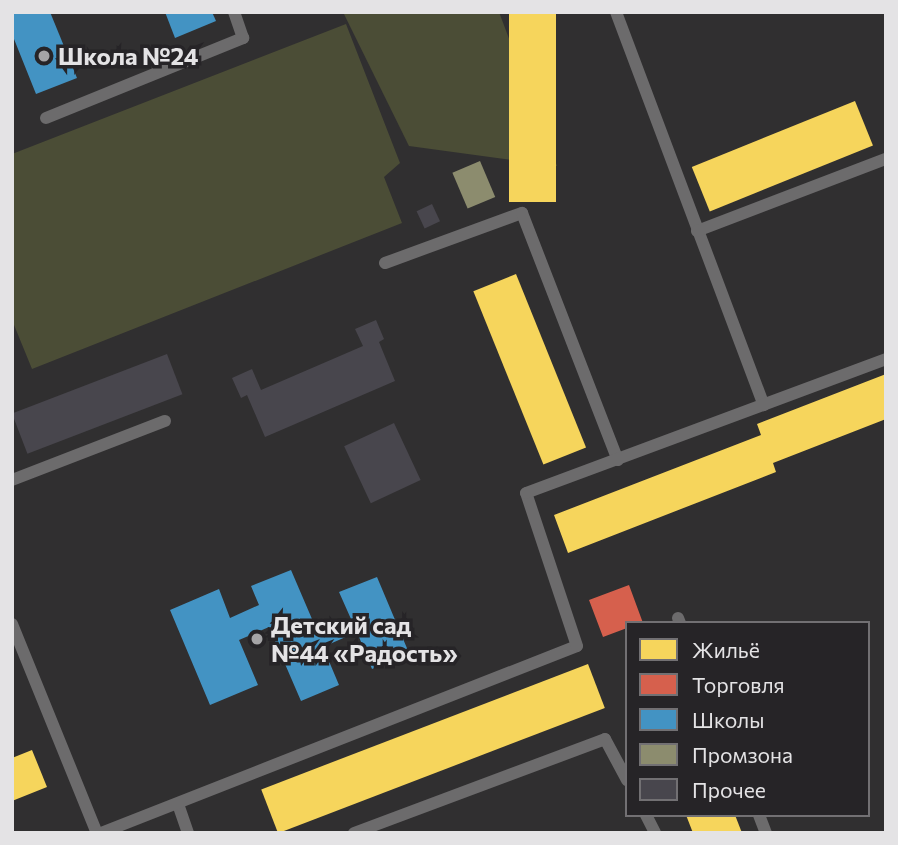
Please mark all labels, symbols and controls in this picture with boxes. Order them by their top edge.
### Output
place label: Школа №24 [58,42,199,70]
marker: Школа №24 [36,48,52,64]
place label: Детский сад №44 «Радость» [271,611,458,667]
legend [625,621,870,817]
marker: Детский сад №44 «Радость» [249,631,265,647]
text: Жильё [692,637,760,662]
text: Торговля [692,672,785,697]
text: Школы [692,707,764,732]
text: Промзона [692,742,793,767]
text: Прочее [692,777,766,802]

